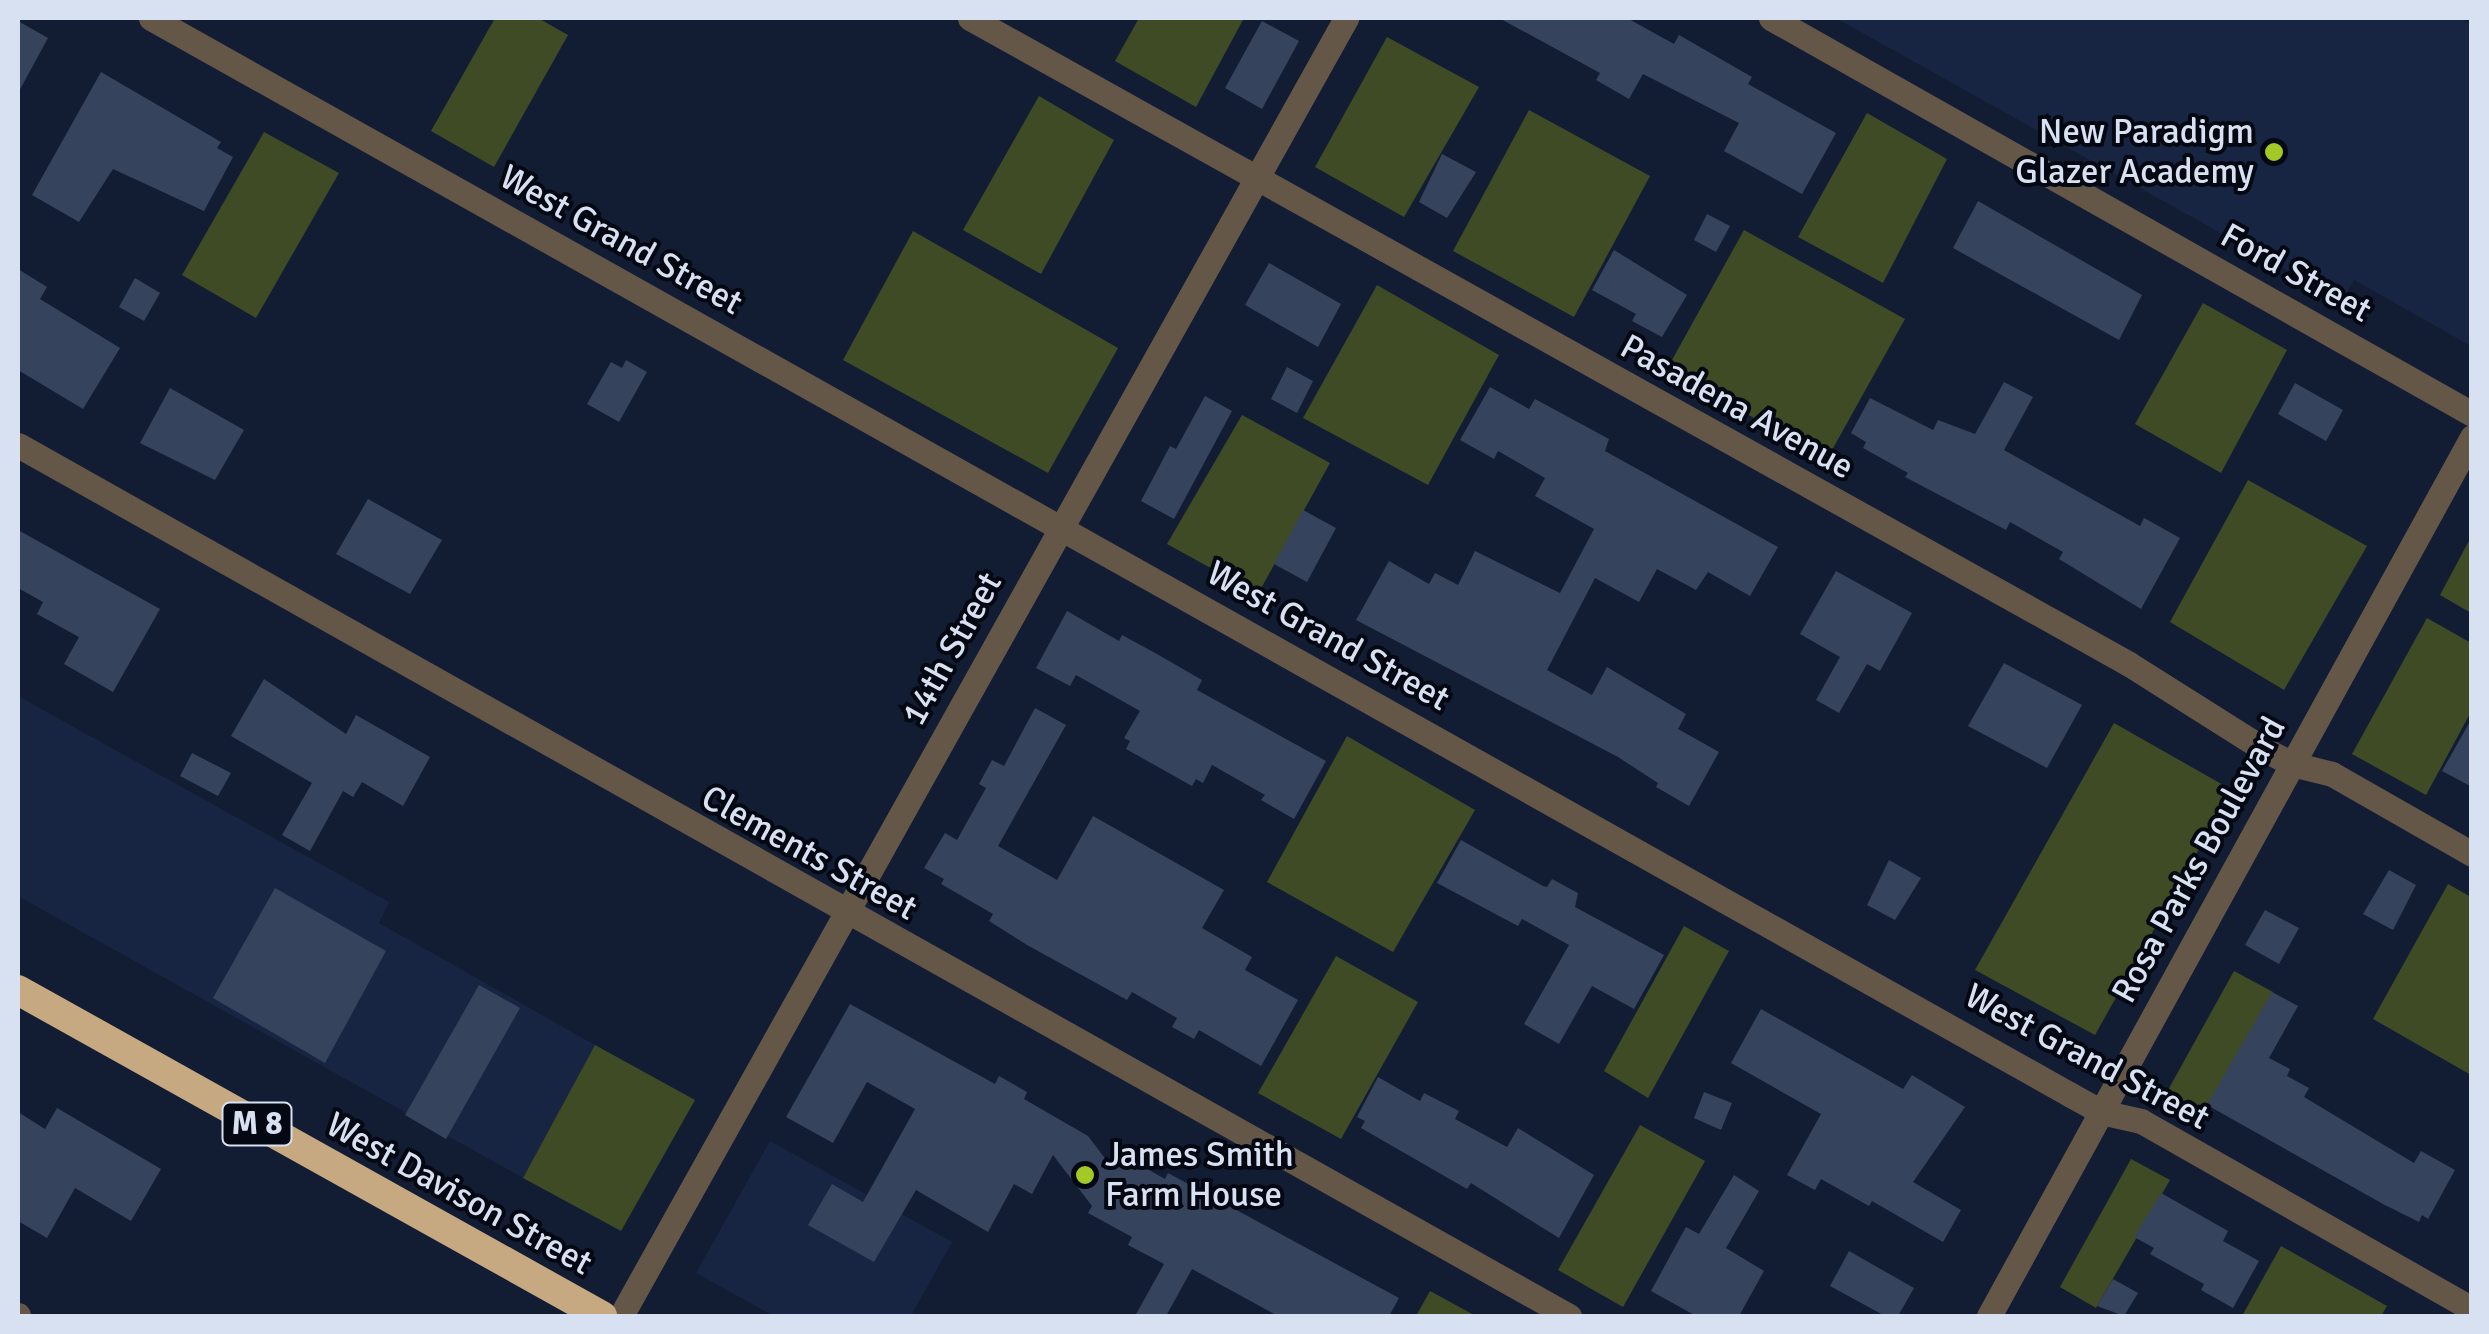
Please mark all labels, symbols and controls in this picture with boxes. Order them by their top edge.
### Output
place label: New Paradigm Glazer Academy [2015,111,2254,193]
marker: New Paradigm Glazer Academy [2263,141,2285,163]
street label: West Grand Street [492,156,750,324]
street label: Ford Street [2213,215,2379,331]
street label: Pasadena Avenue [1613,326,1861,488]
street label: West Grand Street [1199,552,1457,720]
street label: 14th Street [893,565,1011,733]
street label: Rosa Parks Boulevard [2103,710,2295,1010]
street label: Clements Street [694,777,924,929]
street label: West Grand Street [1958,975,2216,1139]
road number: M 8 [220,1097,294,1151]
street label: West Davison Street [319,1104,599,1284]
place label: James Smith Farm House [1105,1134,1294,1216]
marker: James Smith Farm House [1074,1164,1096,1186]

